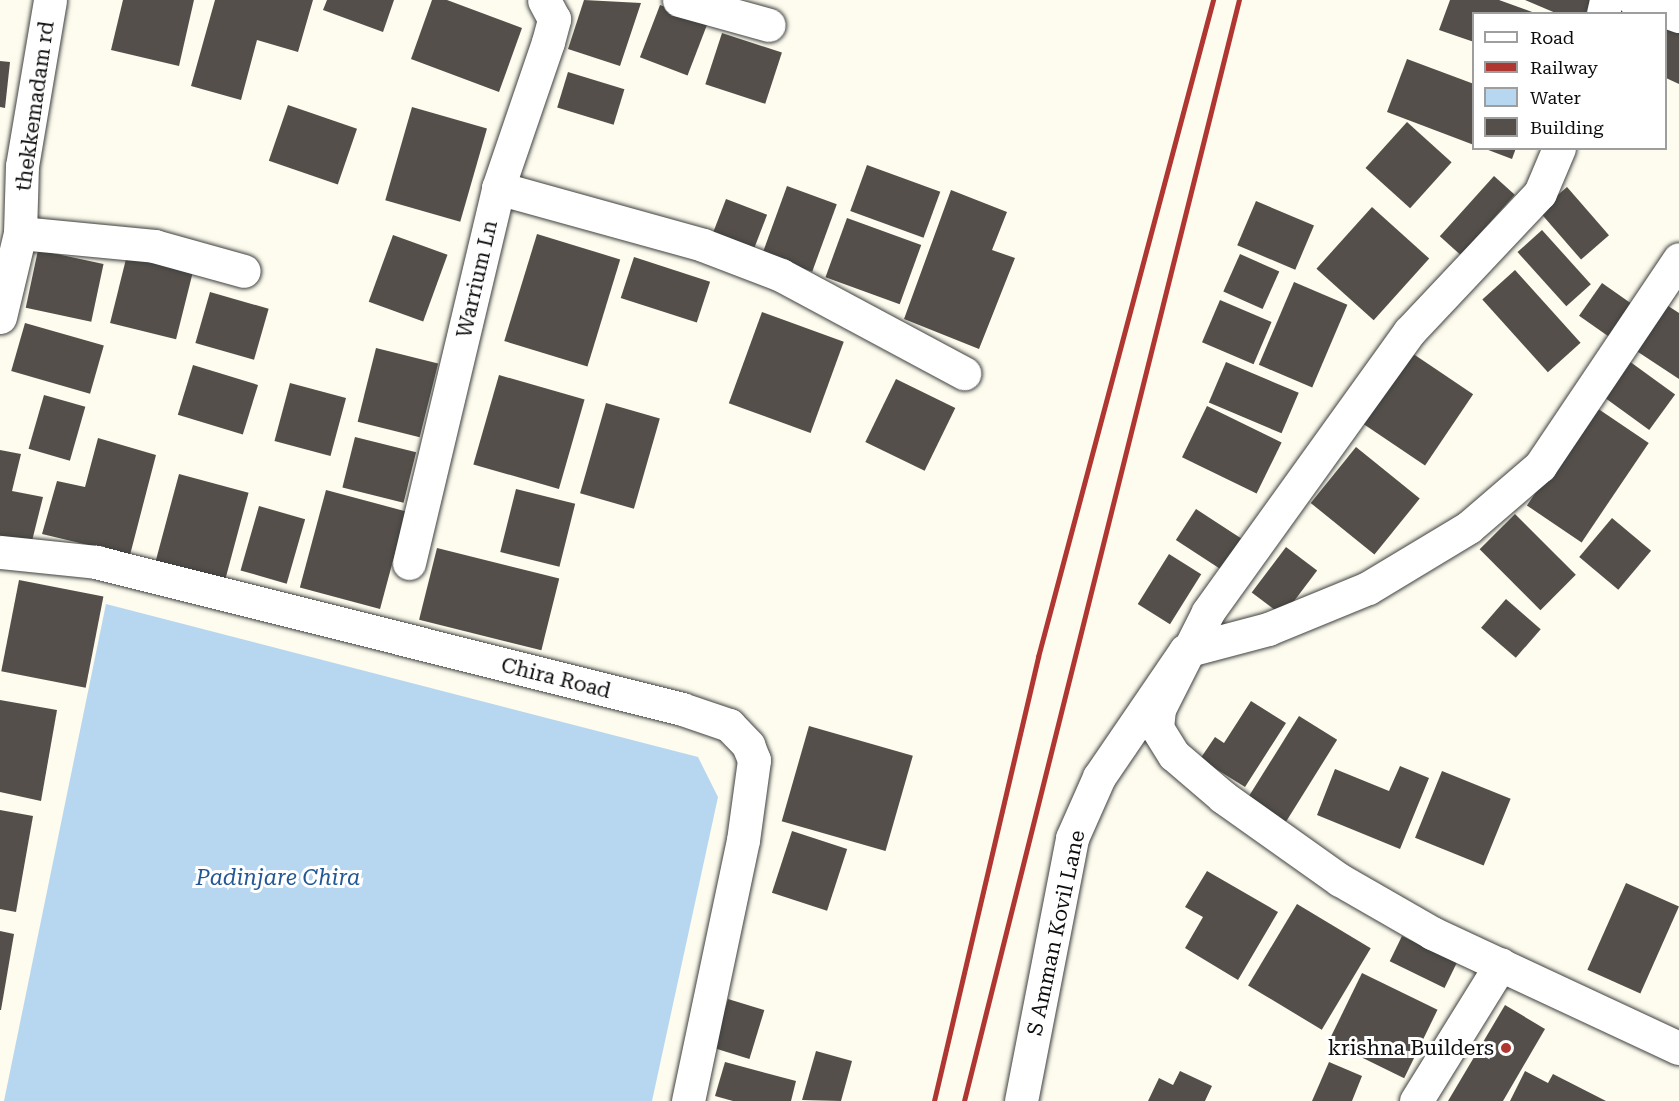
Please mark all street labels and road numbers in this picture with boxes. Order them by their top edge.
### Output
street label: thekkemadam rd [11,19,59,193]
street label: Warrium Ln [451,218,503,340]
street label: Chira Road [499,652,613,704]
street label: S Amman Kovil Lane [1022,828,1090,1038]

